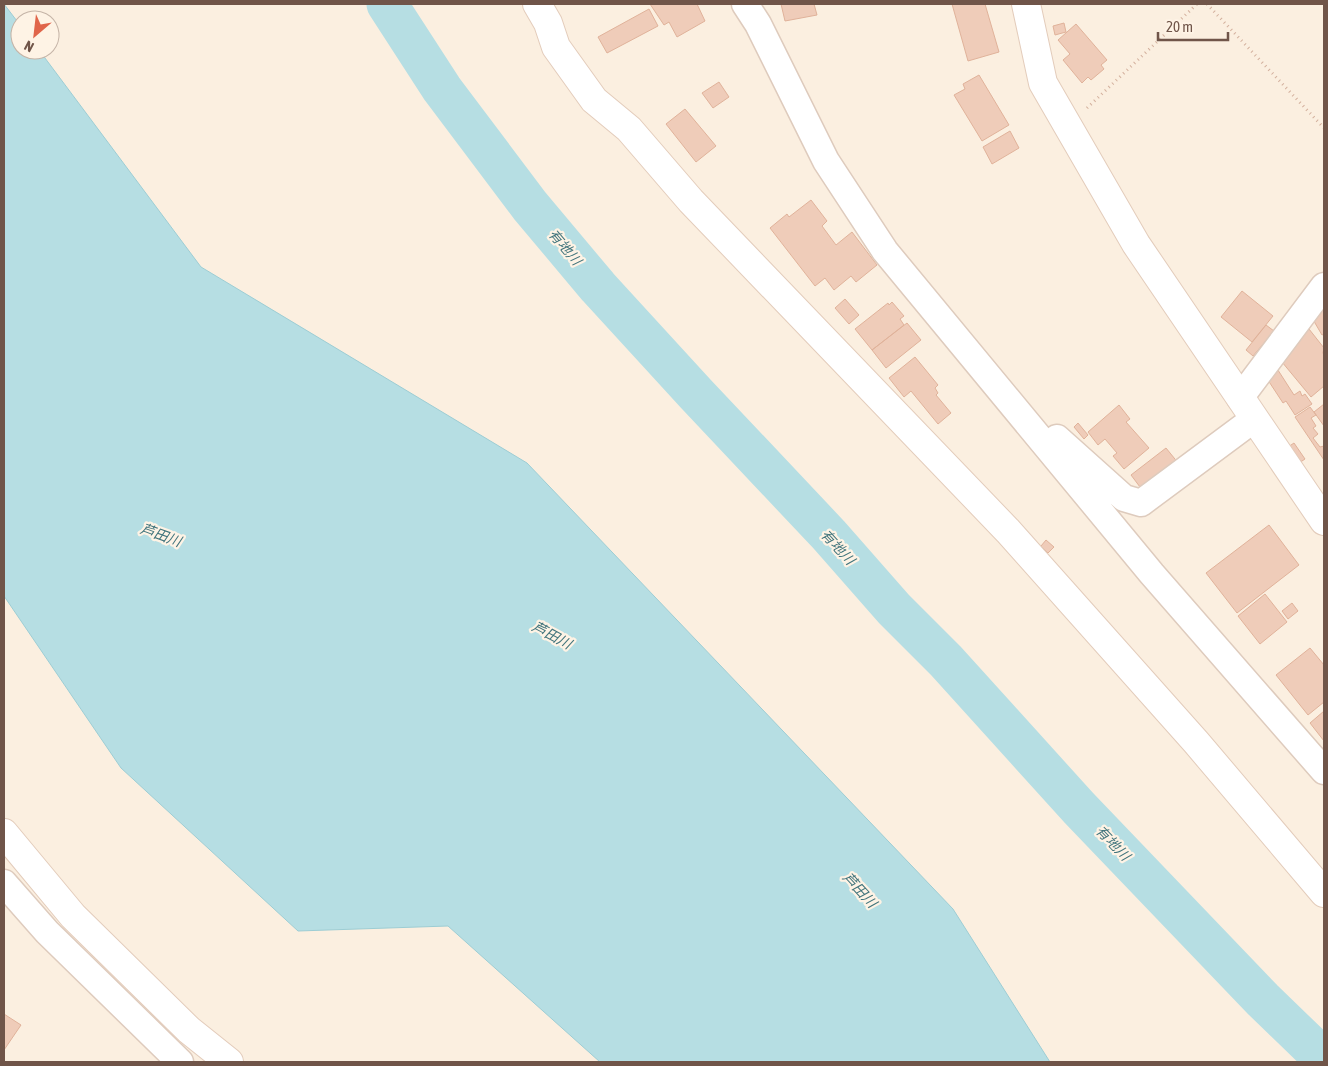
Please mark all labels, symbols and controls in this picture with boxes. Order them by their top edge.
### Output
north arrow [10,10,60,60]
scale bar [1158,10,1228,42]
text: 20 m [1166,18,1193,35]
text: N [21,37,36,55]
water label: 有地川 [545,226,586,270]
water label: 芦田川 [139,520,185,550]
water label: 有地川 [818,526,860,569]
water label: 芦田川 [530,618,576,653]
water label: 有地川 [1093,822,1135,865]
water label: 芦田川 [840,869,882,912]

